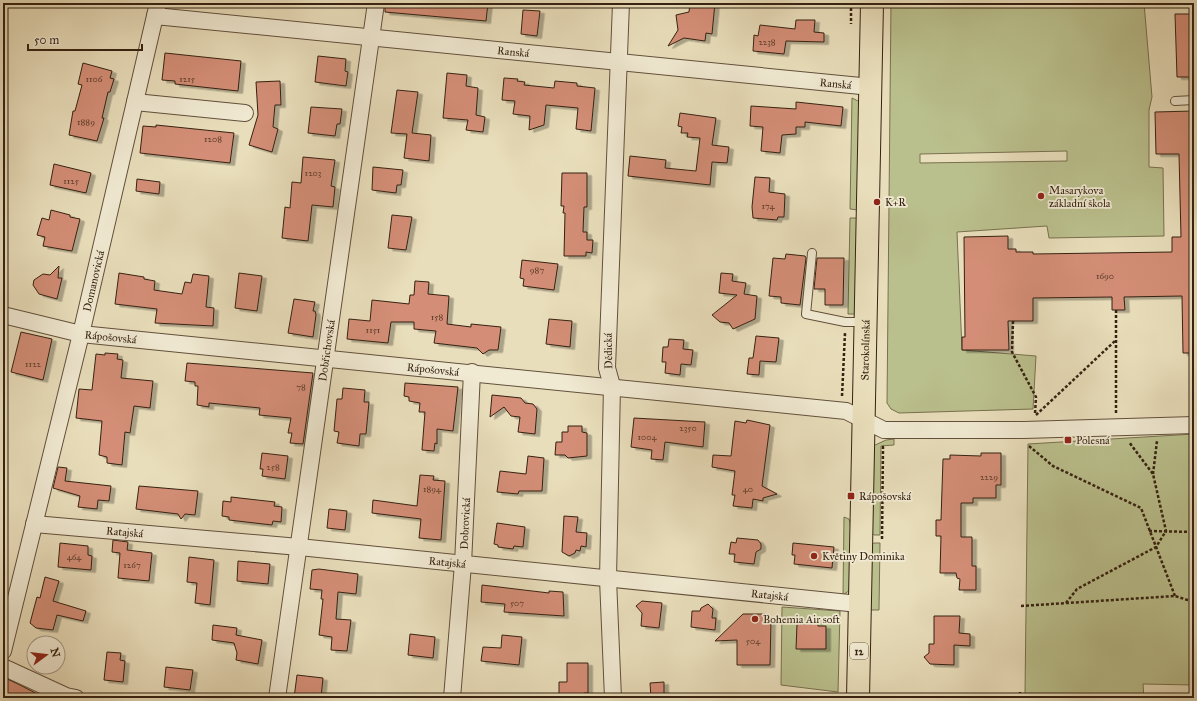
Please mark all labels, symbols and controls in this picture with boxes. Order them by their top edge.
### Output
scale bar [28,26,142,52]
text: 50 m [34,33,59,47]
house number: 2238 [758,36,776,47]
street label: Ranská [497,44,530,60]
house number: 1106 [86,73,103,84]
house number: 1215 [179,73,196,84]
street label: Ranská [819,76,853,92]
house number: 1889 [77,116,95,127]
house number: 1208 [204,133,222,144]
house number: 1203 [305,167,322,178]
house number: 1125 [63,175,80,186]
place label: Masarykova základní škola [1049,184,1111,210]
marker: Masarykova základní škola [1036,191,1046,201]
place label: K+R [885,196,906,209]
marker: K+R [872,197,882,207]
house number: 174 [761,200,776,211]
street label: Domanovická [80,249,107,313]
house number: 987 [530,264,544,275]
house number: 1690 [1096,270,1114,281]
house number: 158 [431,311,443,322]
street label: Dobřichovská [316,319,338,382]
street label: Starokolínská [858,319,873,381]
house number: 1151 [366,324,381,335]
street label: Rápošovská [84,328,137,347]
street label: Dědická [602,332,615,369]
house number: 1122 [25,358,42,369]
street label: Rápošovská [406,361,460,379]
house number: 78 [296,381,306,392]
house number: 2350 [679,422,697,433]
house number: 1004 [637,431,657,442]
place label: Polesná [1076,434,1110,447]
marker: Polesná [1063,435,1073,445]
house number: 258 [266,461,280,472]
house number: 2229 [980,471,998,482]
house number: 1894 [423,483,442,494]
house number: 40 [743,483,753,494]
place label: Rápošovská [859,490,911,503]
marker: Rápošovská [846,491,856,501]
street label: Dobrovická [458,497,473,550]
street label: Ratajská [105,524,144,540]
place label: Květiny Dominika [822,550,905,563]
house number: 464 [67,551,82,562]
marker: Květiny Dominika [809,551,819,561]
street label: Ratajská [428,554,467,571]
house number: 1267 [123,559,141,570]
street label: Ratajská [750,587,789,604]
house number: 507 [510,597,524,608]
place label: Bohemia Air soft [763,613,840,626]
marker: Bohemia Air soft [750,614,760,624]
north arrow [26,635,66,675]
house number: 504 [746,635,761,646]
road number: 12 [850,643,868,659]
text: N [48,646,63,659]

